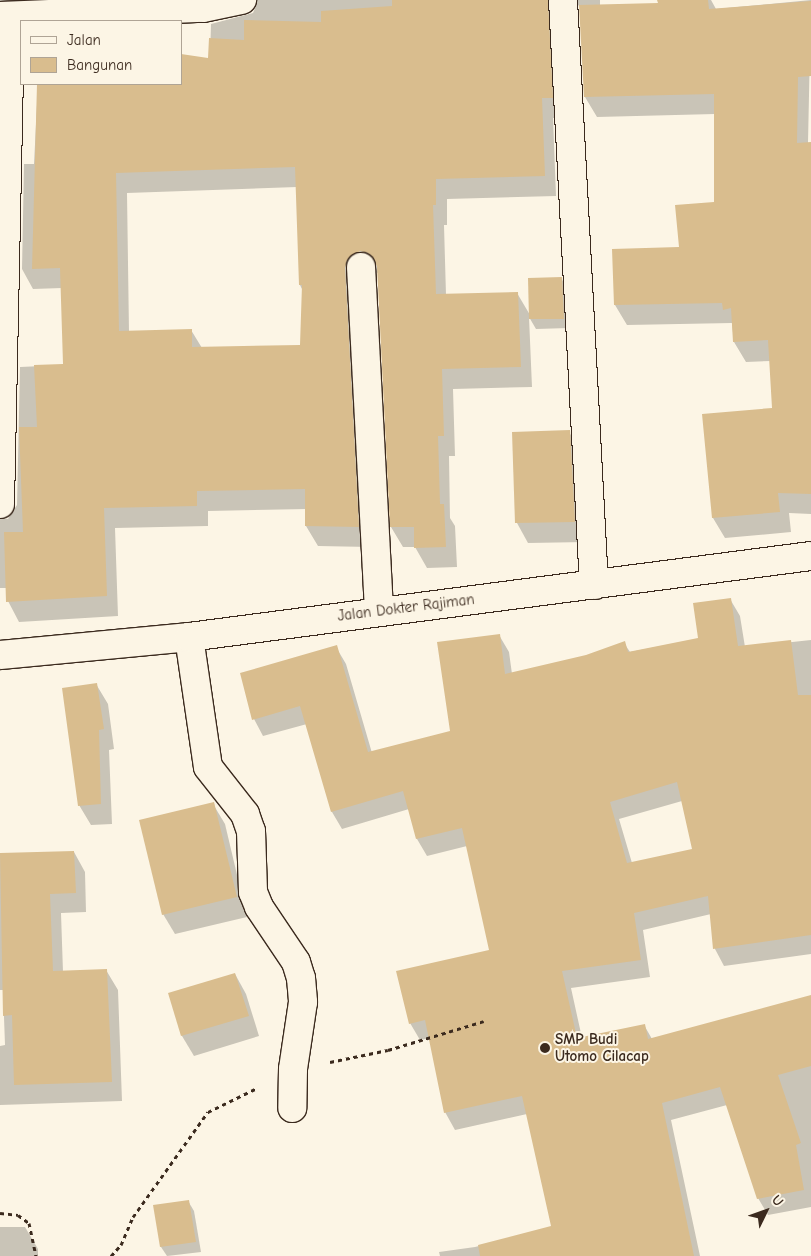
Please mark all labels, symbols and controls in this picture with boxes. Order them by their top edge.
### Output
legend [20,20,182,85]
text: Jalan [67,31,101,49]
text: Bangunan [67,56,132,74]
street label: Jalan Dokter Rajiman [337,591,475,625]
place label: SMP Budi Utomo Cilacap [555,1030,649,1065]
marker: SMP Budi Utomo Cilacap [539,1042,551,1054]
north arrow [741,1186,791,1236]
text: U [768,1191,787,1210]

